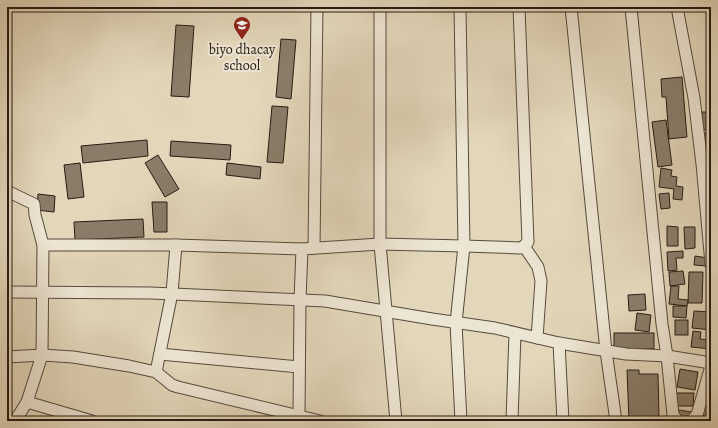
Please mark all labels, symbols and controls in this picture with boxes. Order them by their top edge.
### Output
school or university icon: biyo dhacay school [232,15,252,40]
place label: biyo dhacay school [209,40,276,75]

